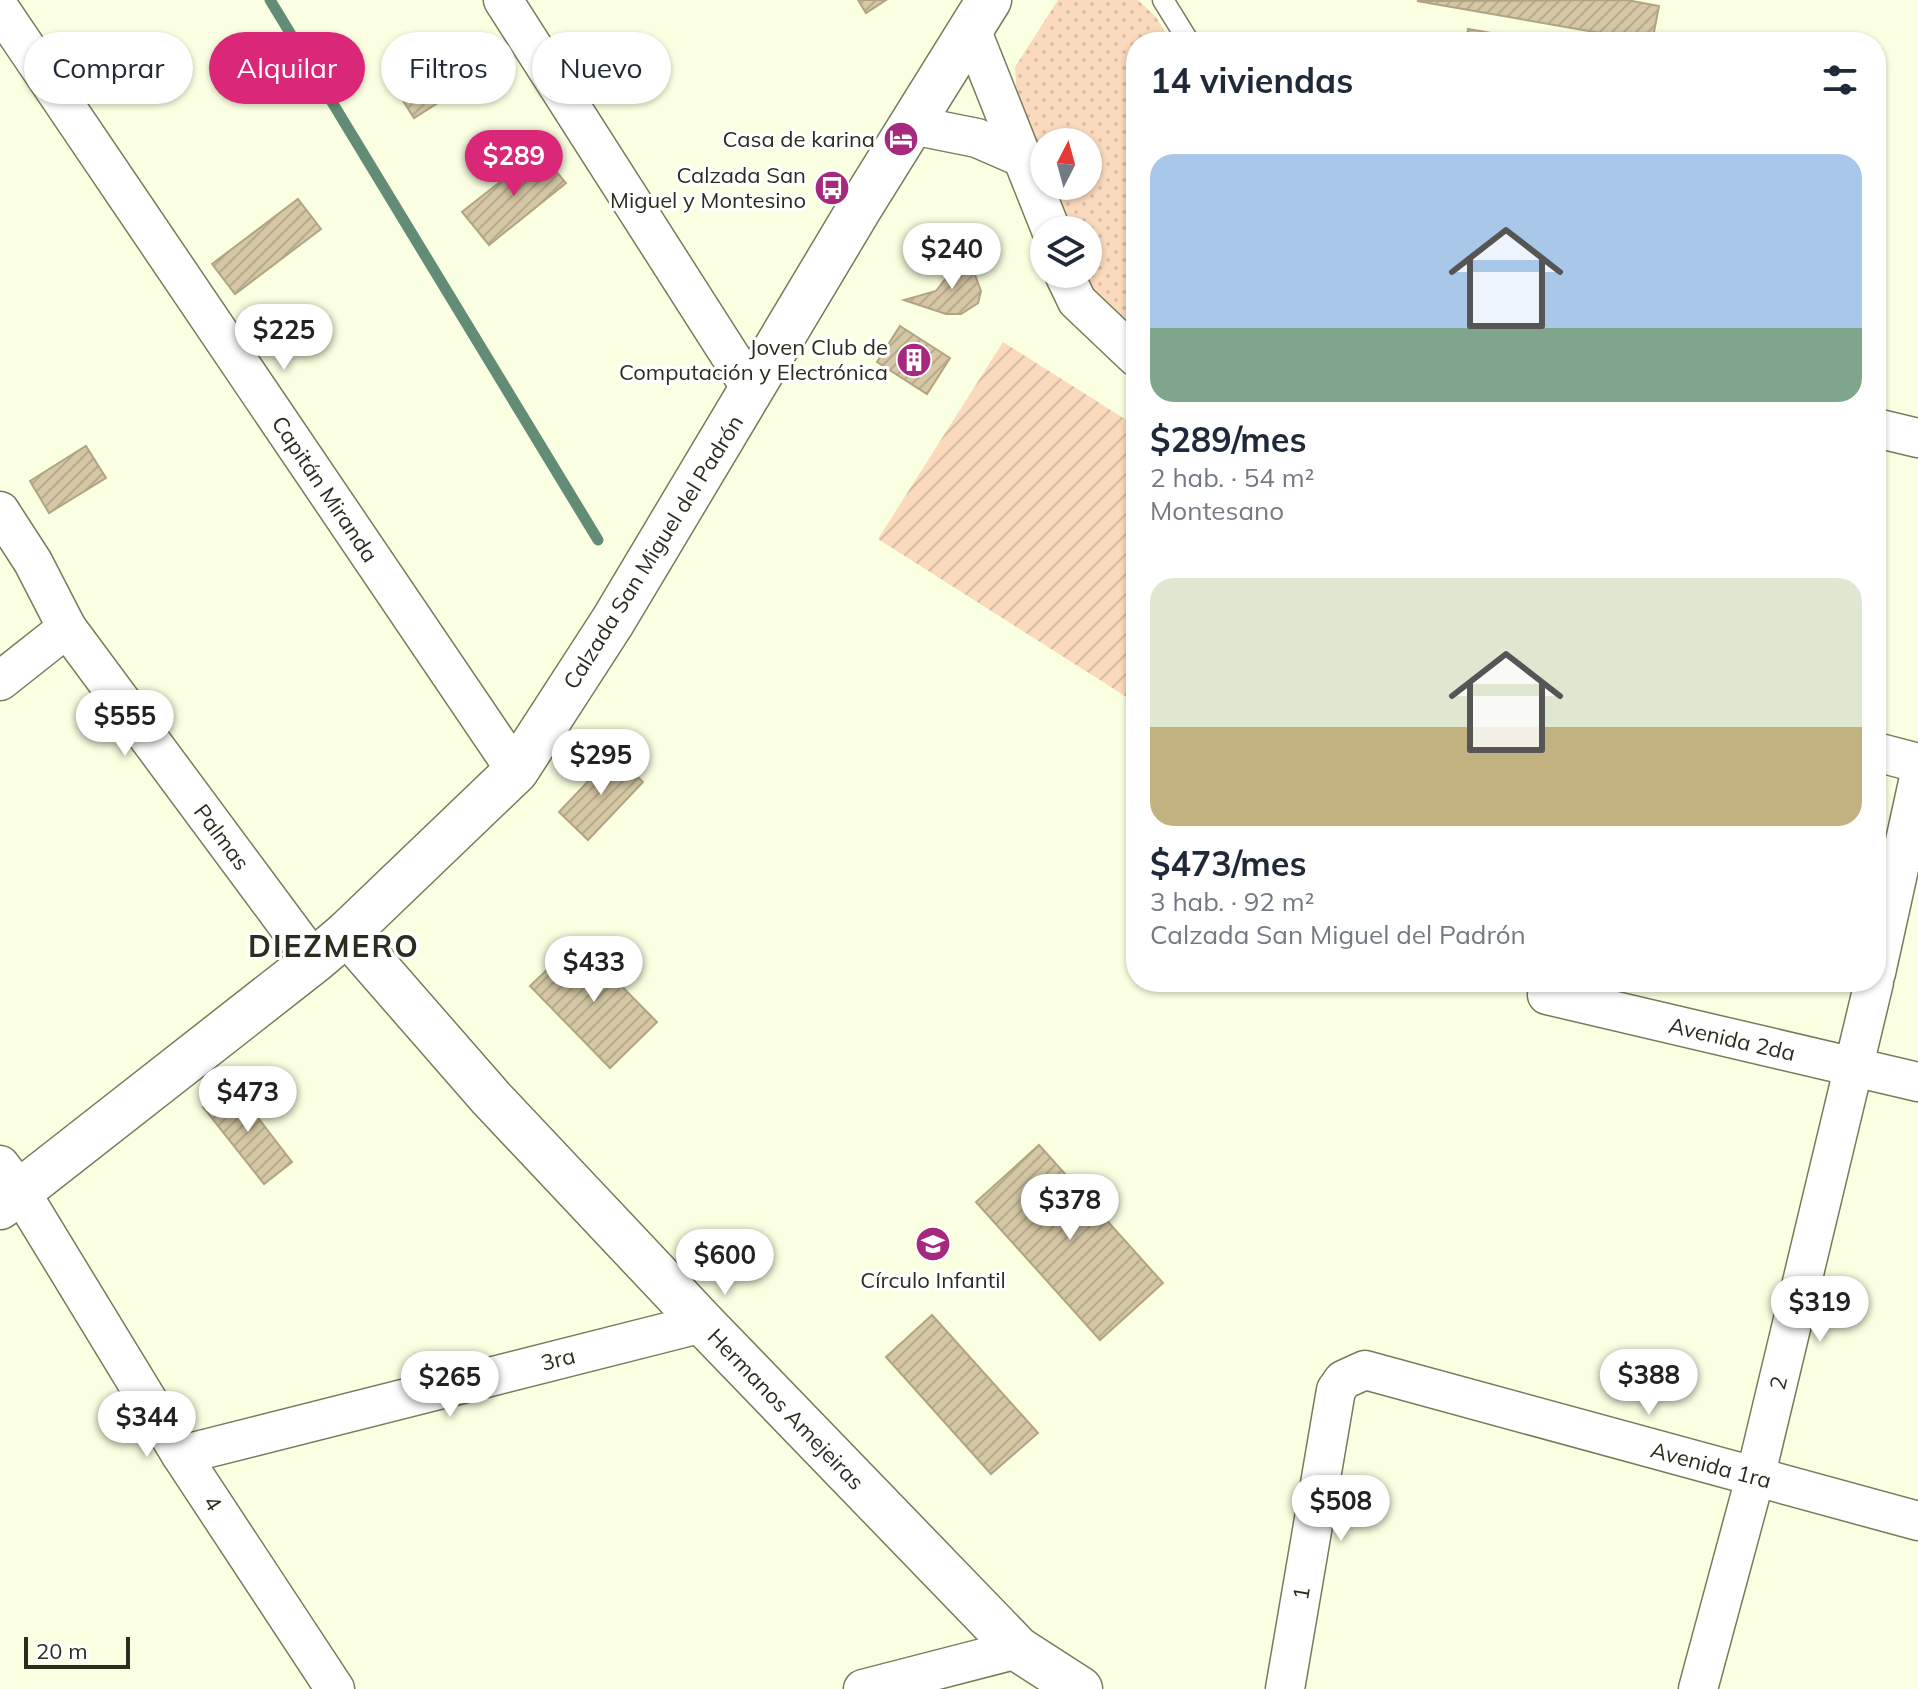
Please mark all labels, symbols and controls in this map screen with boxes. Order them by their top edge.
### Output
chip: Comprar [24,32,193,104]
chip: Alquilar [209,32,365,104]
chip: Filtros [381,32,516,104]
chip: Nuevo [532,32,671,104]
icon: filters [1818,58,1862,102]
text: 14 viviendas [1150,59,1353,102]
hotel icon: Casa de karina [882,120,920,158]
place label: Casa de karina [723,125,875,153]
north arrow [1030,128,1102,200]
map controls [1030,128,1102,288]
pin: $289 [467,130,561,198]
text: $289 [483,139,545,172]
place label: Calzada San Miguel y Montesino [610,161,806,214]
bus stop icon: Calzada San Miguel y Montesino [813,169,851,207]
icon: home [1434,206,1578,350]
button: layers [1030,216,1102,288]
pin: $240 [905,223,999,291]
text: $240 [921,232,983,265]
pin: $225 [237,304,331,372]
text: $225 [253,313,315,346]
place label: Joven Club de Computación y Electrónica [619,333,888,386]
building icon: Joven Club de Computación y Electrónica [895,341,933,379]
street label: Calzada San Miguel del Padrón [557,410,749,694]
street label: Capitán Miranda [266,411,384,567]
text: $289/mes [1150,418,1307,461]
text: 2 hab. · 54 m² [1150,461,1314,494]
text: Montesano [1150,494,1284,527]
icon: home [1434,630,1578,774]
pin: $555 [78,690,172,758]
text: $555 [94,699,156,732]
pin: $295 [554,729,648,797]
text: $295 [570,738,632,771]
street label: Palmas [188,798,256,876]
text: $473/mes [1150,842,1307,885]
text: 3 hab. · 92 m² [1150,885,1314,918]
text: Calzada San Miguel del Padrón [1150,918,1526,951]
district label: DIEZMERO [248,927,420,965]
pin: $433 [547,936,641,1004]
text: $433 [563,945,625,978]
street label: Avenida 2da [1666,1011,1798,1067]
pin: $473 [201,1066,295,1134]
text: $473 [217,1075,279,1108]
pin: $378 [1023,1174,1117,1242]
text: $378 [1039,1183,1101,1216]
school or university icon: Círculo Infantil [914,1225,952,1263]
pin: $600 [678,1229,772,1297]
text: $600 [694,1238,756,1271]
place label: Círculo Infantil [860,1266,1006,1294]
pin: $319 [1773,1276,1867,1344]
text: $319 [1789,1285,1851,1318]
street label: Hermanos Amejeiras [702,1323,870,1495]
street label: 3ra [538,1341,578,1377]
pin: $388 [1602,1349,1696,1417]
pin: $265 [403,1351,497,1419]
text: $388 [1618,1358,1680,1391]
text: $265 [419,1360,481,1393]
street label: 2 [1763,1373,1793,1393]
pin: $344 [100,1391,194,1459]
text: $344 [116,1400,178,1433]
street label: Avenida 1ra [1648,1435,1774,1495]
pin: $508 [1294,1475,1388,1543]
text: $508 [1310,1484,1372,1517]
street label: 4 [198,1490,228,1516]
street label: 1 [1286,1584,1316,1602]
scale bar [24,1633,130,1669]
text: 20 m [36,1637,87,1665]

